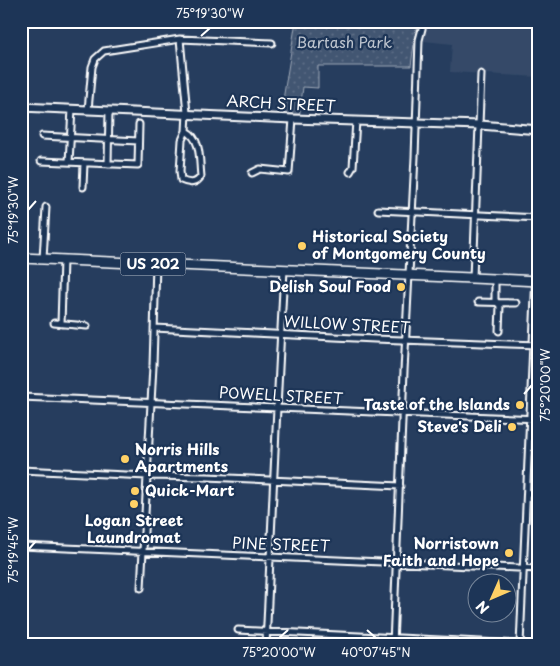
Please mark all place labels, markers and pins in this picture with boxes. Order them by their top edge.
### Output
place label: Historical Society of Montgomery County [312,224,486,264]
marker: Historical Society of Montgomery County [296,240,308,252]
place label: Delish Soul Food [269,274,391,297]
marker: Delish Soul Food [395,281,407,293]
place label: Taste of the Islands [363,392,510,415]
marker: Taste of the Islands [514,399,526,411]
place label: Steve's Deli [417,414,502,437]
marker: Steve's Deli [506,421,518,433]
place label: Norris Hills Apartments [135,437,228,477]
marker: Norris Hills Apartments [119,453,131,465]
place label: Quick-Mart [145,478,235,501]
marker: Quick-Mart [129,485,141,497]
marker: Logan Street Laundromat [128,498,140,510]
place label: Logan Street Laundromat [85,508,183,548]
place label: Norristown Faith and Hope [383,531,499,571]
marker: Norristown Faith and Hope [503,547,515,559]

